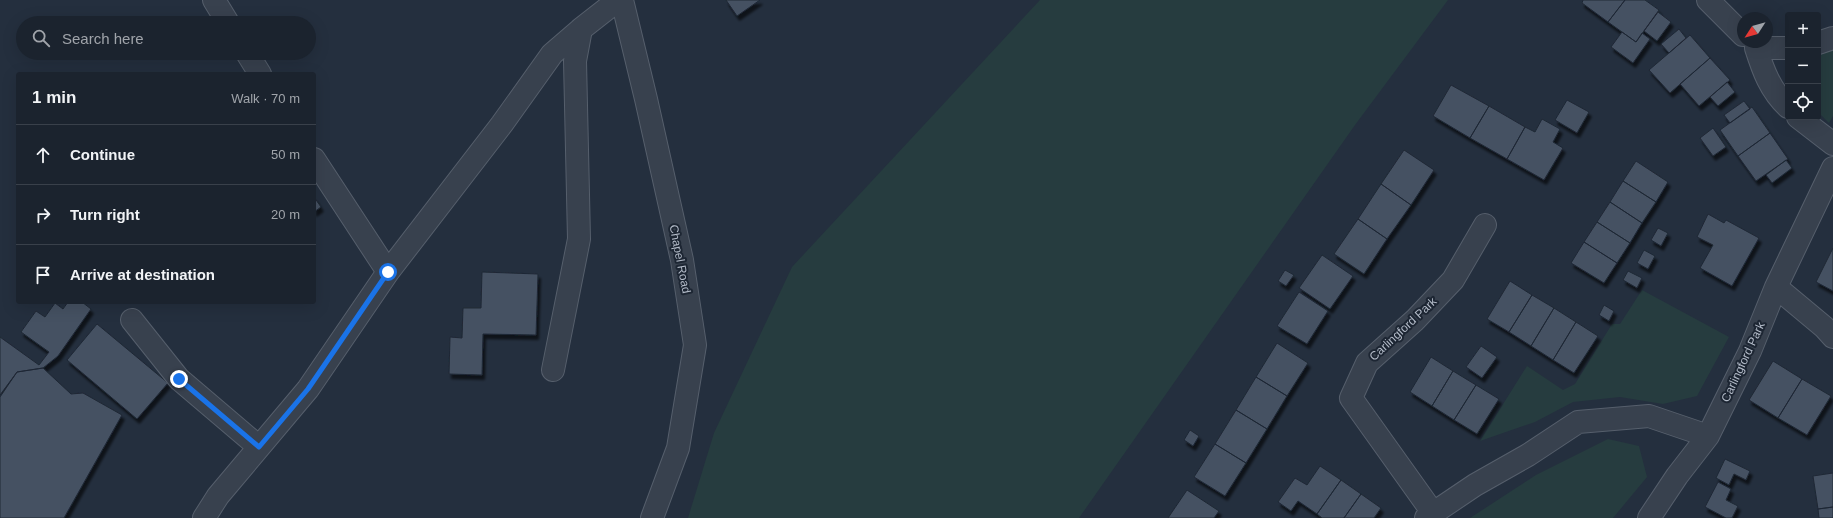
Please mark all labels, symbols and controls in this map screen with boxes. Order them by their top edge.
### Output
north arrow [1737,12,1773,48]
map controls [1785,12,1821,120]
button: + [1785,12,1821,48]
search box [16,16,316,60]
icon: search [30,27,52,49]
text: Search here [62,30,144,47]
button: − [1785,48,1821,84]
button: locate [1785,84,1821,120]
text: 1 min [32,88,76,107]
text: Walk · 70 m [231,91,300,106]
icon: ahead [32,144,54,166]
text: Continue [70,146,135,163]
text: 50 m [271,147,300,162]
icon: right [32,204,54,226]
text: Turn right [70,206,140,223]
text: 20 m [271,207,300,222]
street label: Chapel Road [666,223,694,295]
route start [379,263,397,281]
icon: arrive [32,264,54,286]
text: Arrive at destination [70,266,215,283]
street label: Carlingford Park [1367,294,1440,364]
street label: Carlingford Park [1718,319,1768,404]
route end [170,370,188,388]

